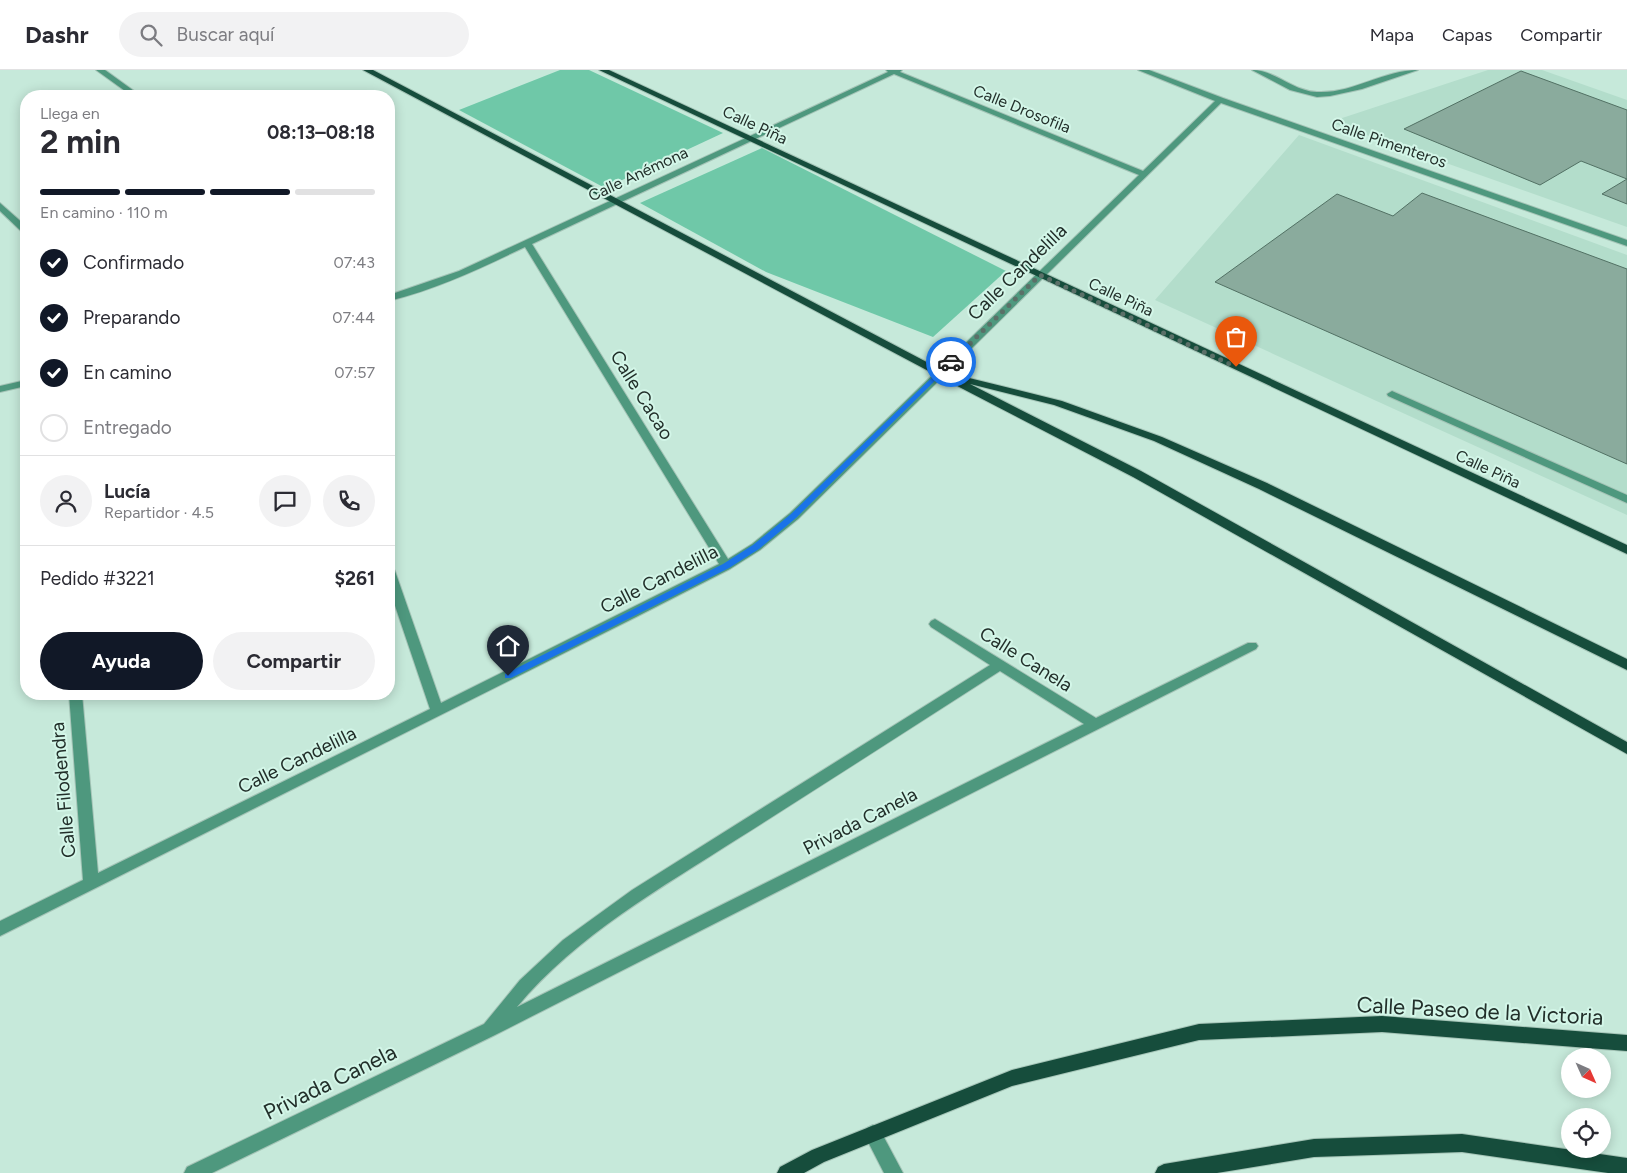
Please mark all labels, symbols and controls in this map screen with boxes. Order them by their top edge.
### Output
search box [119,12,469,57]
text: Dashr [25,20,89,49]
icon: search [137,21,165,49]
text: Buscar aquí [177,23,274,46]
text: Mapa [1370,24,1414,46]
text: Capas [1442,24,1492,46]
text: Compartir [1520,24,1602,46]
street label: Calle Drosofila [971,81,1073,137]
street label: Calle Piña [719,102,791,148]
text: Llega en [40,104,100,123]
street label: Calle Pimenteros [1329,114,1449,172]
text: 08:13–08:18 [267,121,375,144]
text: 2 min [40,123,121,161]
street label: Calle Anémona [585,143,691,205]
text: En camino · 110 m [40,203,168,222]
street label: Calle Candelilla [963,219,1071,325]
icon: check [40,249,68,277]
text: Confirmado [83,251,184,274]
text: 07:43 [333,253,375,272]
street label: Calle Piña [1085,274,1157,320]
icon: check [40,304,68,332]
text: Preparando [83,306,181,329]
text: 07:44 [332,308,375,327]
pin [1215,316,1257,367]
icon: bag [1222,323,1250,351]
courier [926,337,976,387]
street label: Calle Cacao [605,346,679,444]
icon: car [937,348,965,376]
icon: check [40,359,68,387]
text: En camino [83,361,172,384]
text: 07:57 [334,363,375,382]
text: Entregado [83,416,172,439]
street label: Calle Piña [1452,446,1524,492]
button: person [40,475,92,527]
button: chat [259,475,311,527]
button: phone [323,475,375,527]
text: Lucía [104,480,150,503]
text: Repartidor · 4.5 [104,503,214,522]
street label: Calle Candelilla [596,539,722,619]
text: Pedido #3221 [40,567,155,590]
text: $261 [334,567,375,590]
street label: Calle Canela [975,621,1077,697]
pin [487,625,529,676]
button: Ayuda [40,632,203,690]
button: Compartir [213,632,375,690]
icon: home [494,632,522,660]
street label: Calle Filodendra [46,721,80,859]
street label: Calle Candelilla [234,721,360,799]
street label: Privada Canela [799,782,921,860]
street label: Calle Paseo de la Victoria [1356,991,1604,1031]
street label: Privada Canela [259,1038,401,1126]
north arrow [1561,1048,1611,1098]
map controls [1561,1048,1611,1158]
button: locate [1561,1108,1611,1158]

